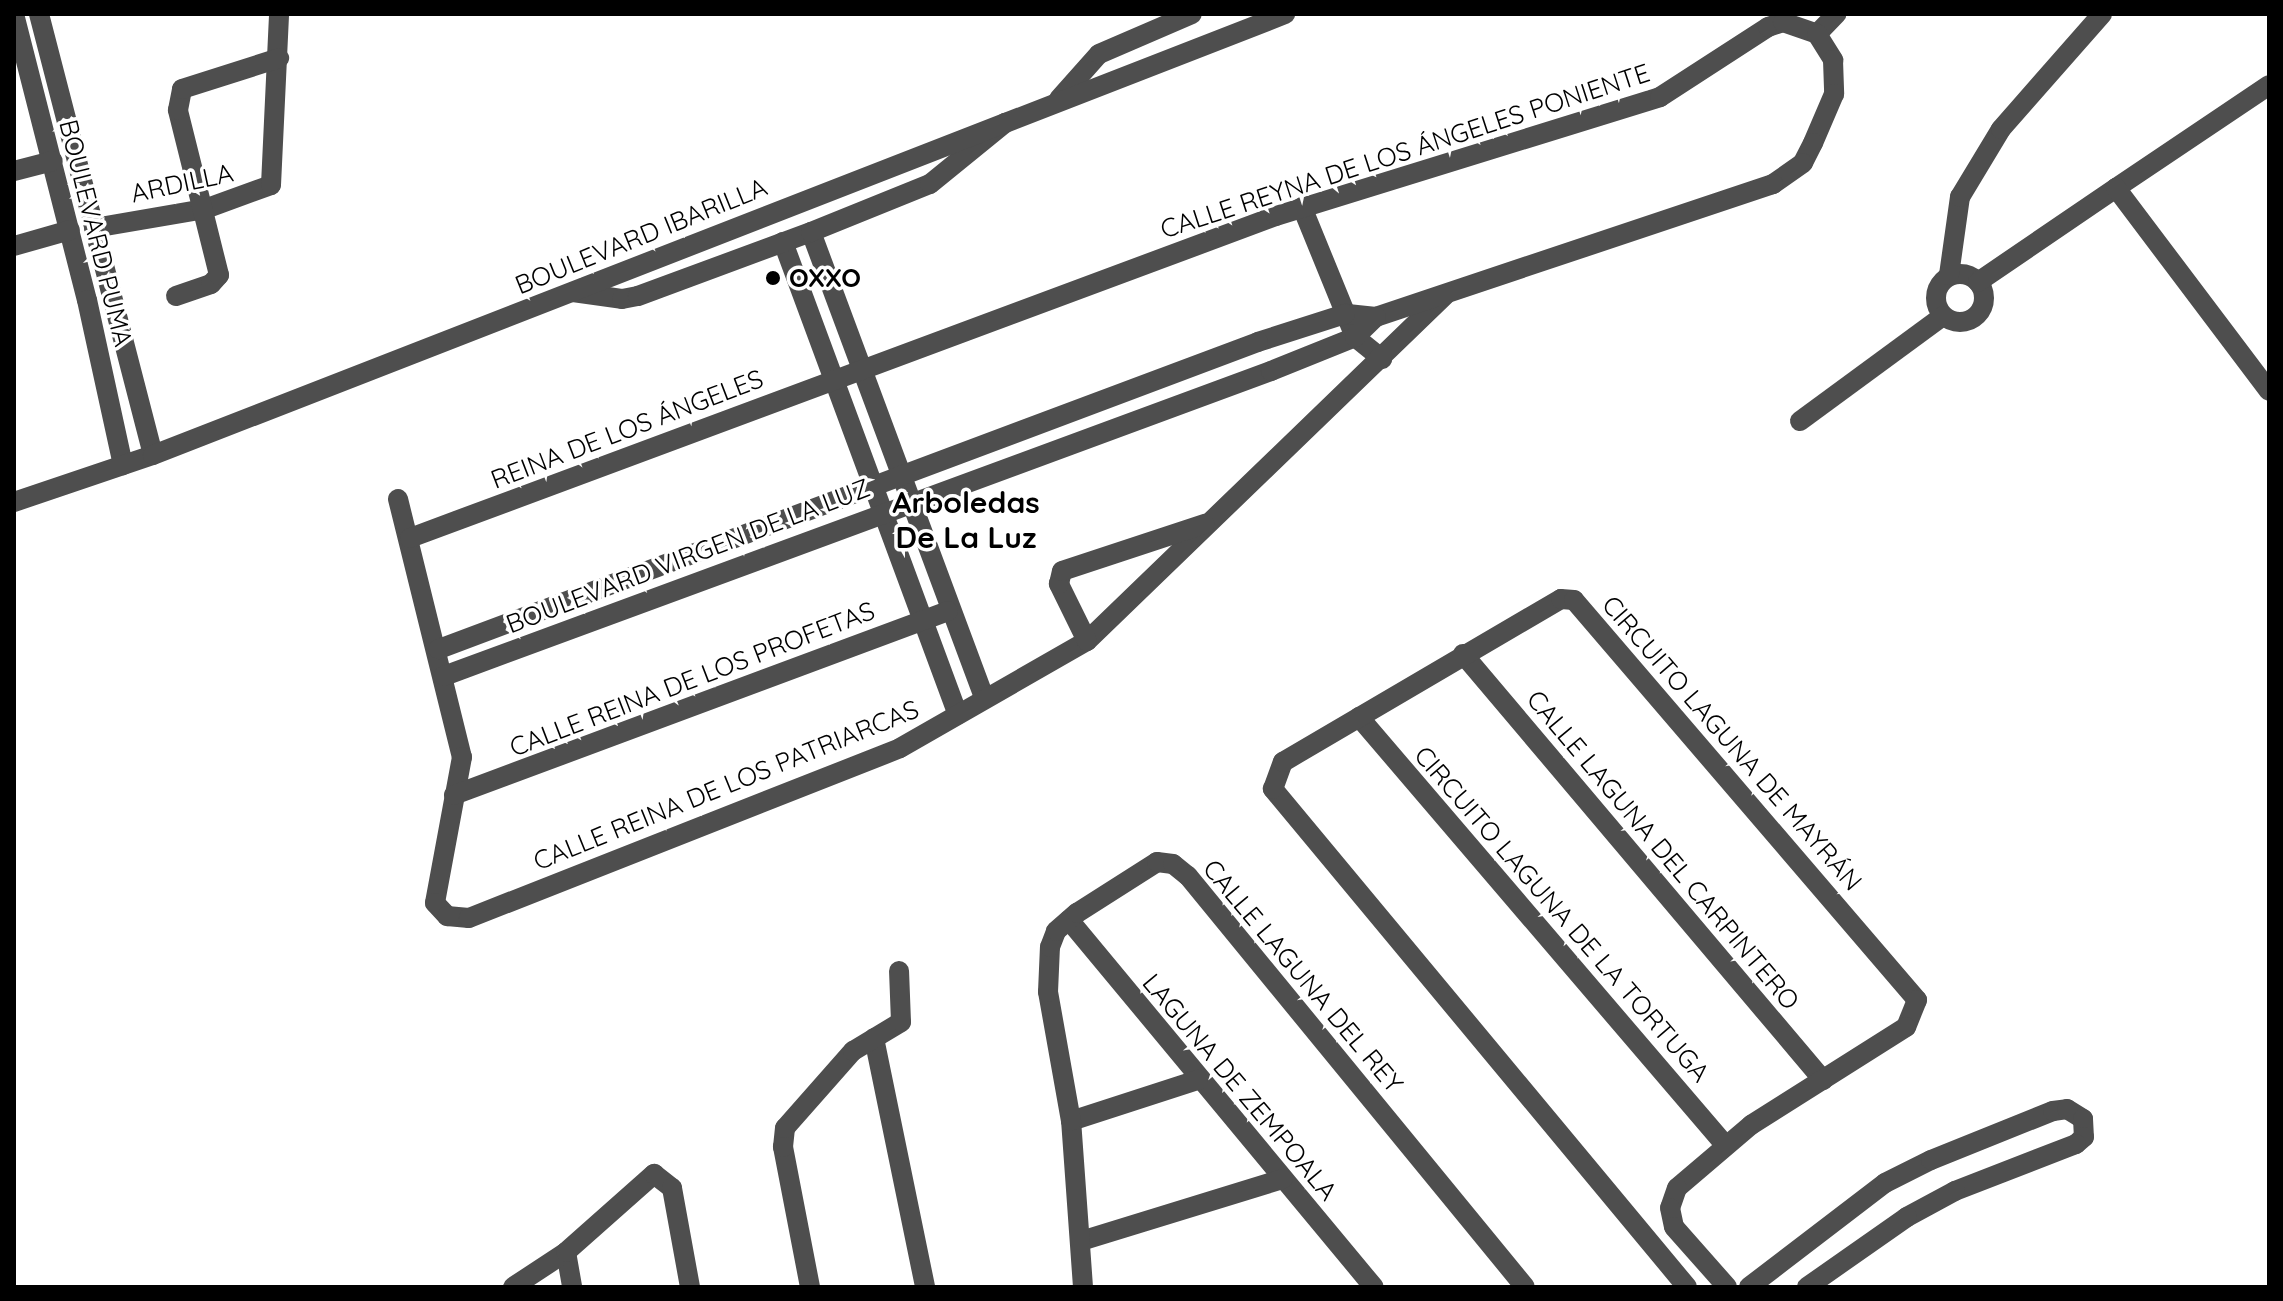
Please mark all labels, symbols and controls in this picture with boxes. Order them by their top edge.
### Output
street label: CALLE REYNA DE LOS ÁNGELES PONIENTE [1156,57,1654,245]
street label: BOULEVARD PUMA [53,116,139,350]
street label: ARDILLA [128,157,236,209]
street label: BOULEVARD IBARILLA [510,171,772,301]
place label: OXXO [789,262,861,294]
marker: OXXO [764,269,782,287]
street label: REINA DE LOS ÁNGELES [486,363,768,495]
street label: BOULEVARD VIRGEN DE LA LUZ [502,472,874,640]
district label: Arboledas De La Luz [892,484,1040,554]
street label: CIRCUITO LAGUNA DE MAYRÁN [1595,589,1869,897]
street label: CALLE REINA DE LOS PROFETAS [505,595,879,763]
street label: CALLE LAGUNA DEL CARPINTERO [1520,684,1806,1016]
street label: CALLE REINA DE LOS PATRIARCAS [529,693,923,877]
street label: CIRCUITO LAGUNA DE LA TORTUGA [1408,740,1716,1088]
street label: CALLE LAGUNA DEL REY [1196,853,1410,1099]
street label: LAGUNA DE ZEMPOALA [1136,967,1344,1207]

